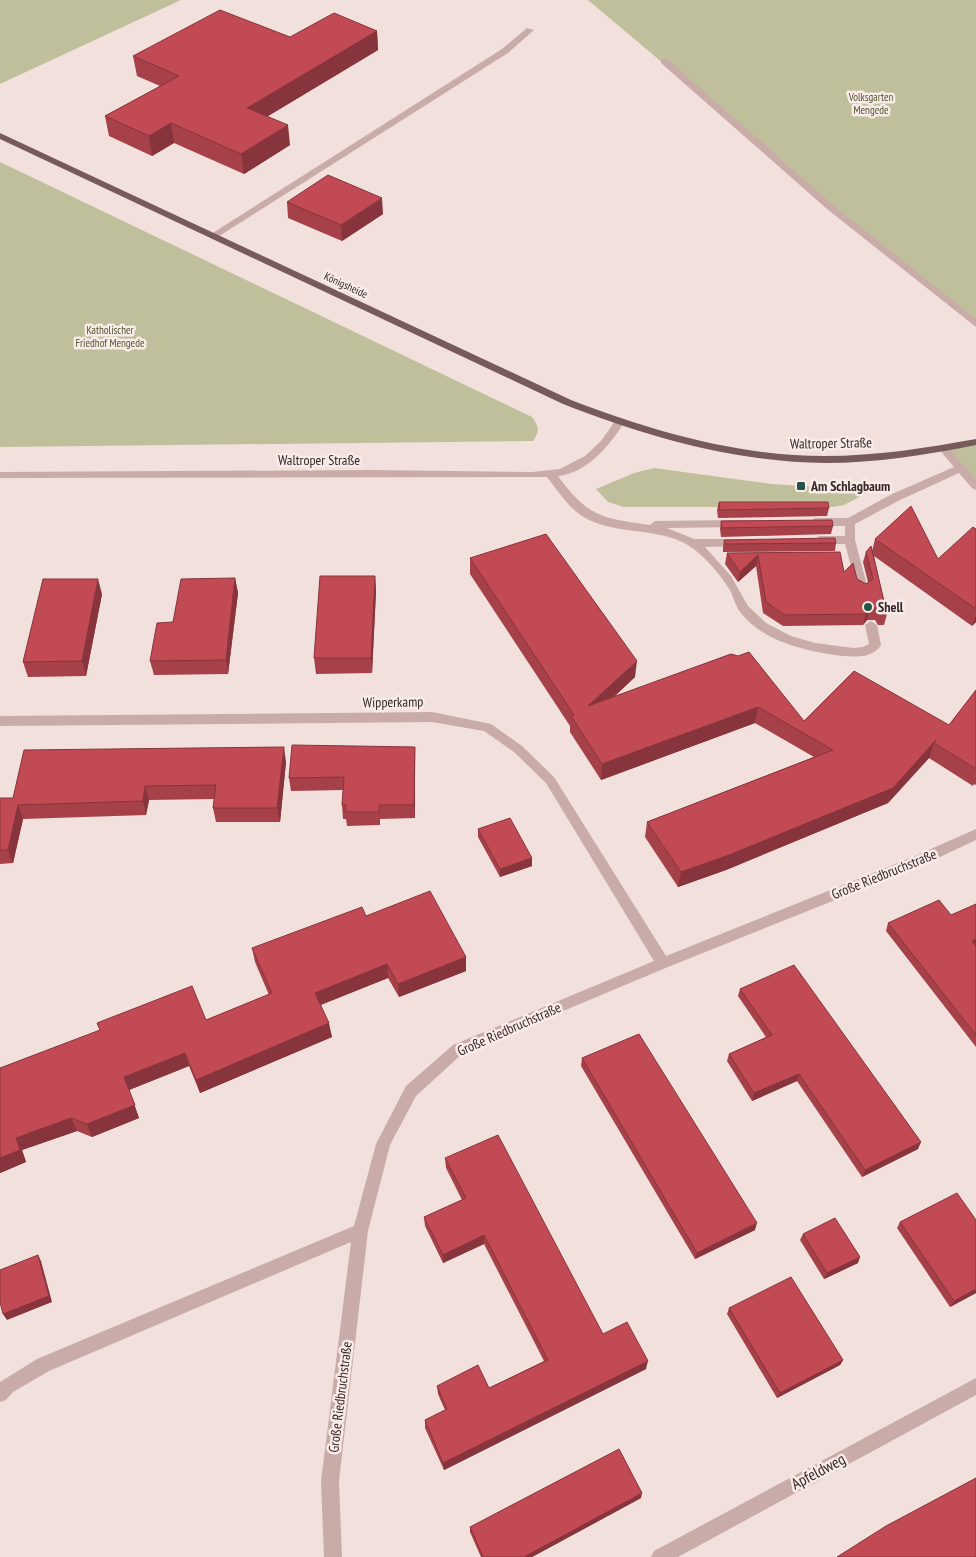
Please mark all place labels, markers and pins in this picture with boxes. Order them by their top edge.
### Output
place label: Am Schlagbaum [810,477,890,495]
marker: Am Schlagbaum [795,480,807,492]
place label: Shell [878,598,904,616]
marker: Shell [862,601,874,613]

